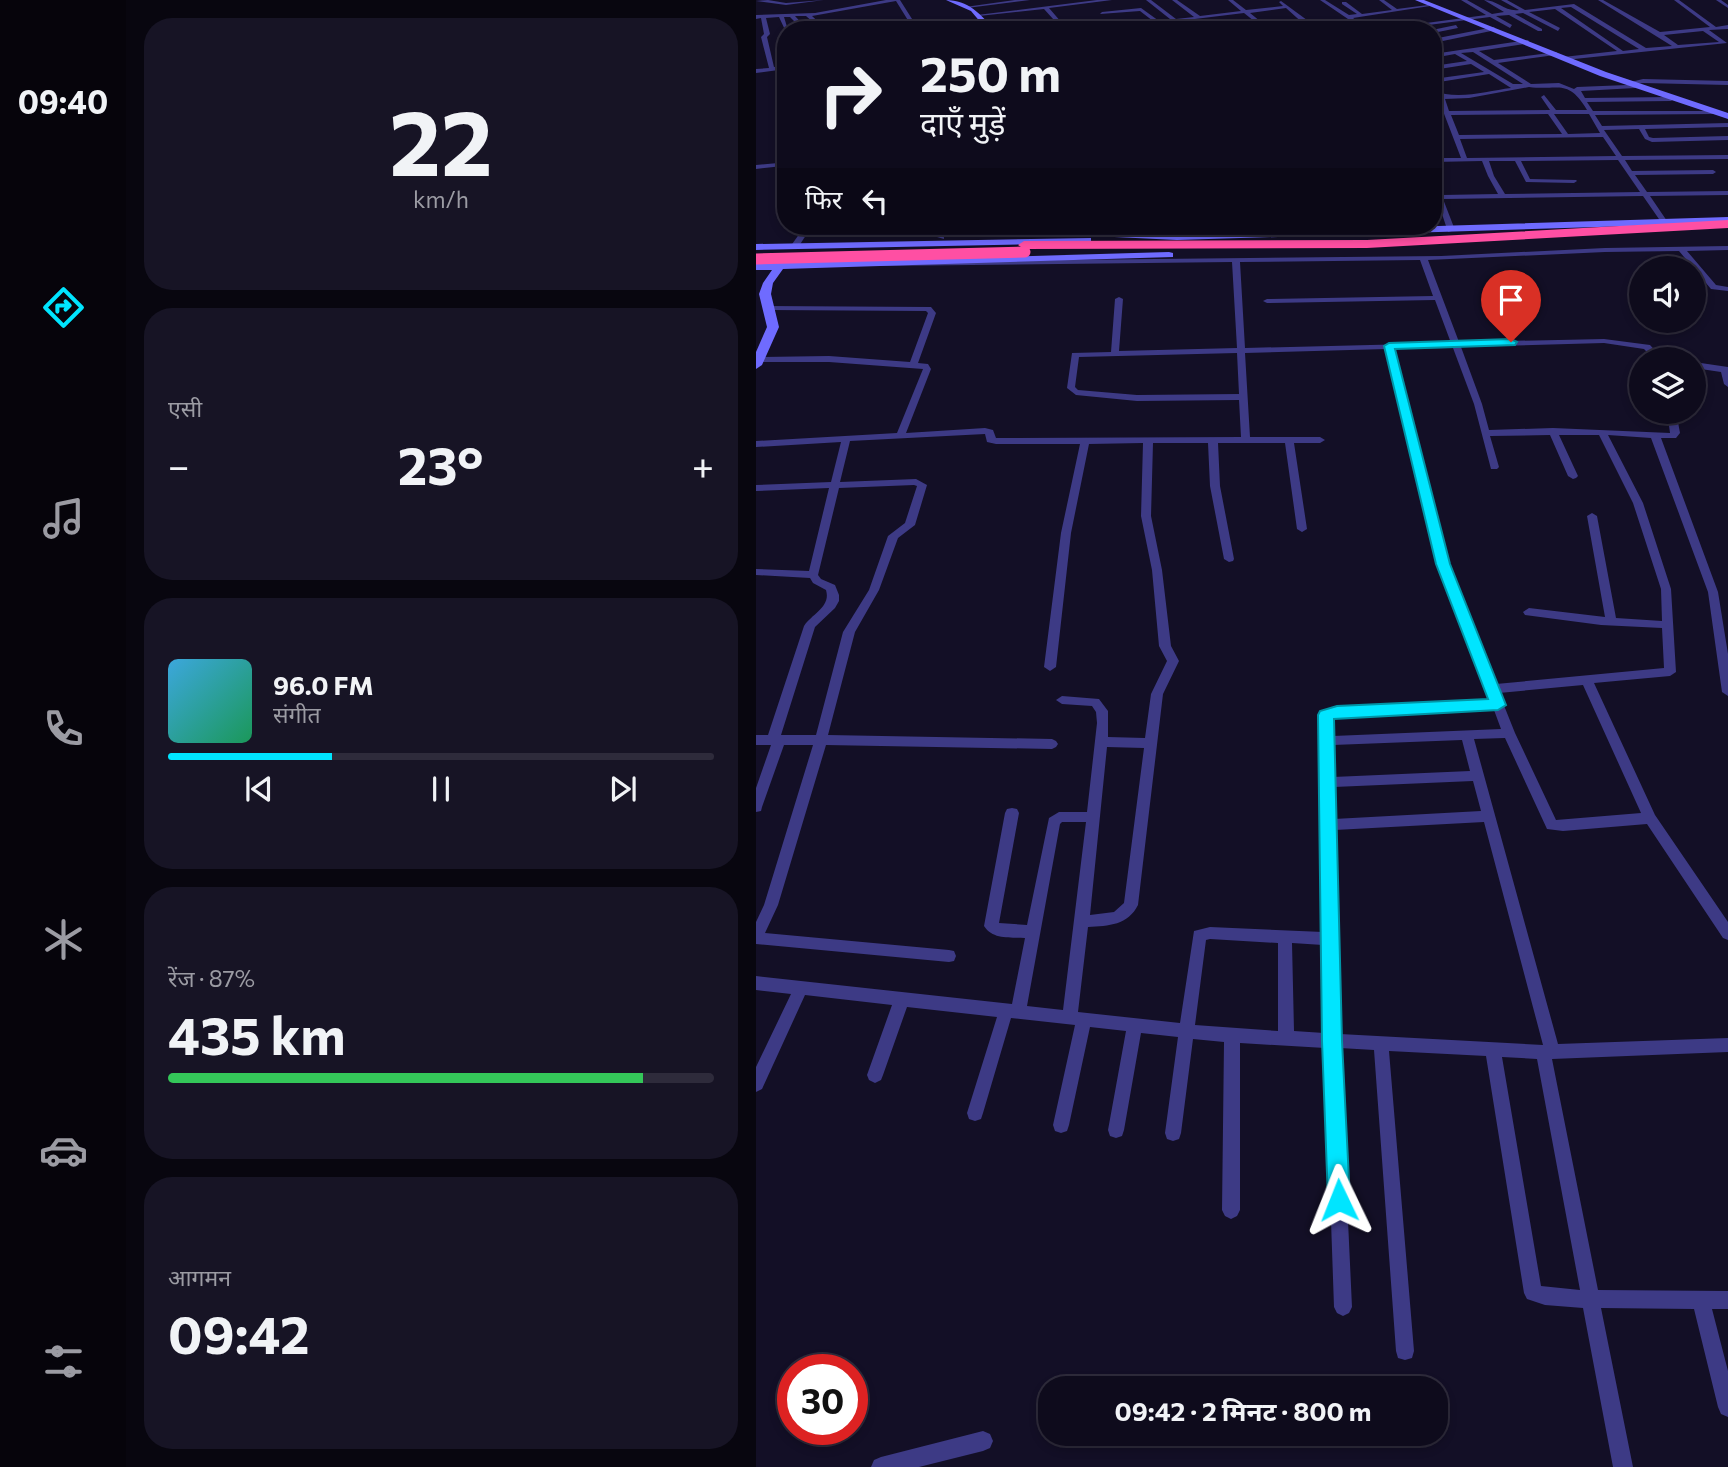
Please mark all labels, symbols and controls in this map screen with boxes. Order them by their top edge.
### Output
text: 250 m [920,42,1061,102]
icon: right [805,49,896,140]
text: 09:40 [18,81,108,121]
text: 22 [389,83,493,195]
text: दाएँ मुड़ें [920,102,1005,142]
icon: left [856,182,894,220]
text: फिर [805,183,842,214]
text: km/h [413,185,469,213]
map controls [1629,256,1706,424]
button: sound [1629,256,1706,333]
pin [1481,270,1541,342]
icon: arrive [1492,281,1530,319]
icon: directions [39,283,88,332]
button: layers [1629,347,1706,424]
text: एसी [168,394,202,422]
text: 23° [398,432,484,496]
text: − [168,441,190,488]
text: + [692,441,714,488]
icon: music [39,494,88,543]
text: 96.0 FM [273,669,374,700]
text: संगीत [273,700,321,728]
icon: phone [39,704,88,753]
icon: previous [240,770,278,808]
icon: pause [422,770,460,808]
icon: next [604,770,642,808]
icon: climate [39,915,88,964]
text: रेंज · 87% [168,964,255,992]
text: 435 km [168,1002,346,1066]
icon: car [39,1126,88,1175]
position arrow [1302,1163,1376,1237]
text: आगमन [168,1263,231,1291]
text: 09:42 [168,1301,310,1365]
icon: filters [39,1337,88,1386]
speed limit sign: 30 [777,1354,868,1445]
text: 09:42 · 2 मिनट · 800 m [1115,1395,1371,1426]

